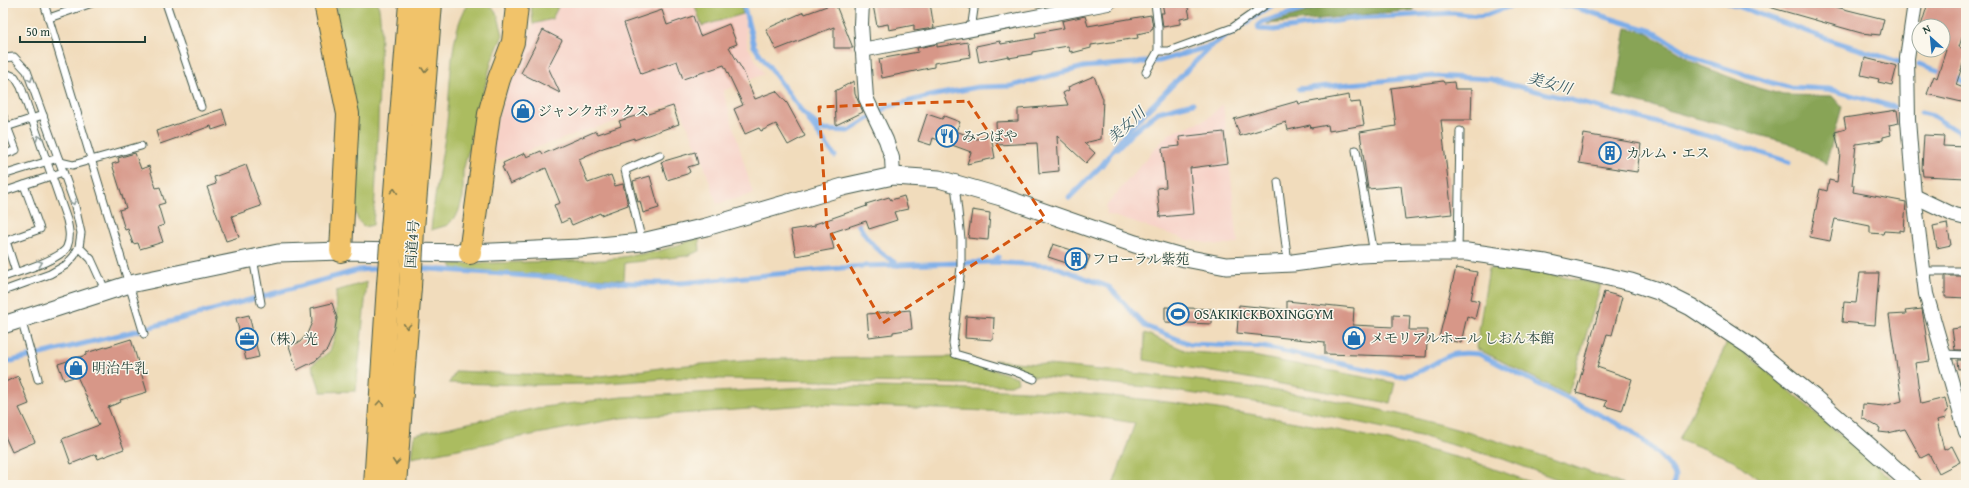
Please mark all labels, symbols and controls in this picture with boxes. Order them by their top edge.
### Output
scale bar [20,18,145,44]
north arrow [1911,18,1951,58]
text: N [1920,20,1934,38]
text: 50 m [26,23,50,40]
one-way arrow [421,67,430,73]
water label: 美女川 [1526,67,1576,99]
one-way arrow [25,76,33,83]
shop icon: ジャンクボックス [510,98,536,124]
place label: ジャンクボックス [538,101,649,121]
water label: 美女川 [1102,101,1151,148]
restaurant icon: みつばや [934,123,960,149]
place label: みつばや [962,126,1018,146]
one-way arrow [35,135,43,142]
building icon: カルム・エス [1597,140,1623,166]
place label: カルム・エス [1626,143,1709,163]
one-way arrow [390,188,399,194]
one-way arrow [68,198,77,205]
street label: 国道4号 [400,219,424,269]
building icon: フローラル紫苑 [1063,246,1089,272]
place label: フローラル紫苑 [1092,249,1190,269]
one-way arrow [36,260,43,268]
sports icon: OSAKIKICKBOXINGGYM [1165,301,1191,327]
place label: OSAKIKICKBOXINGGYM [1194,304,1334,324]
one-way arrow [402,323,411,329]
shop icon: メモリアルホール しおん本館 [1341,325,1367,351]
office icon: （株）光 [234,326,260,352]
place label: メモリアルホール しおん本館 [1370,328,1554,348]
place label: （株）光 [262,329,318,349]
shop icon: 明治牛乳 [63,355,89,381]
place label: 明治牛乳 [92,358,148,378]
one-way arrow [376,400,385,406]
one-way arrow [392,459,401,465]

